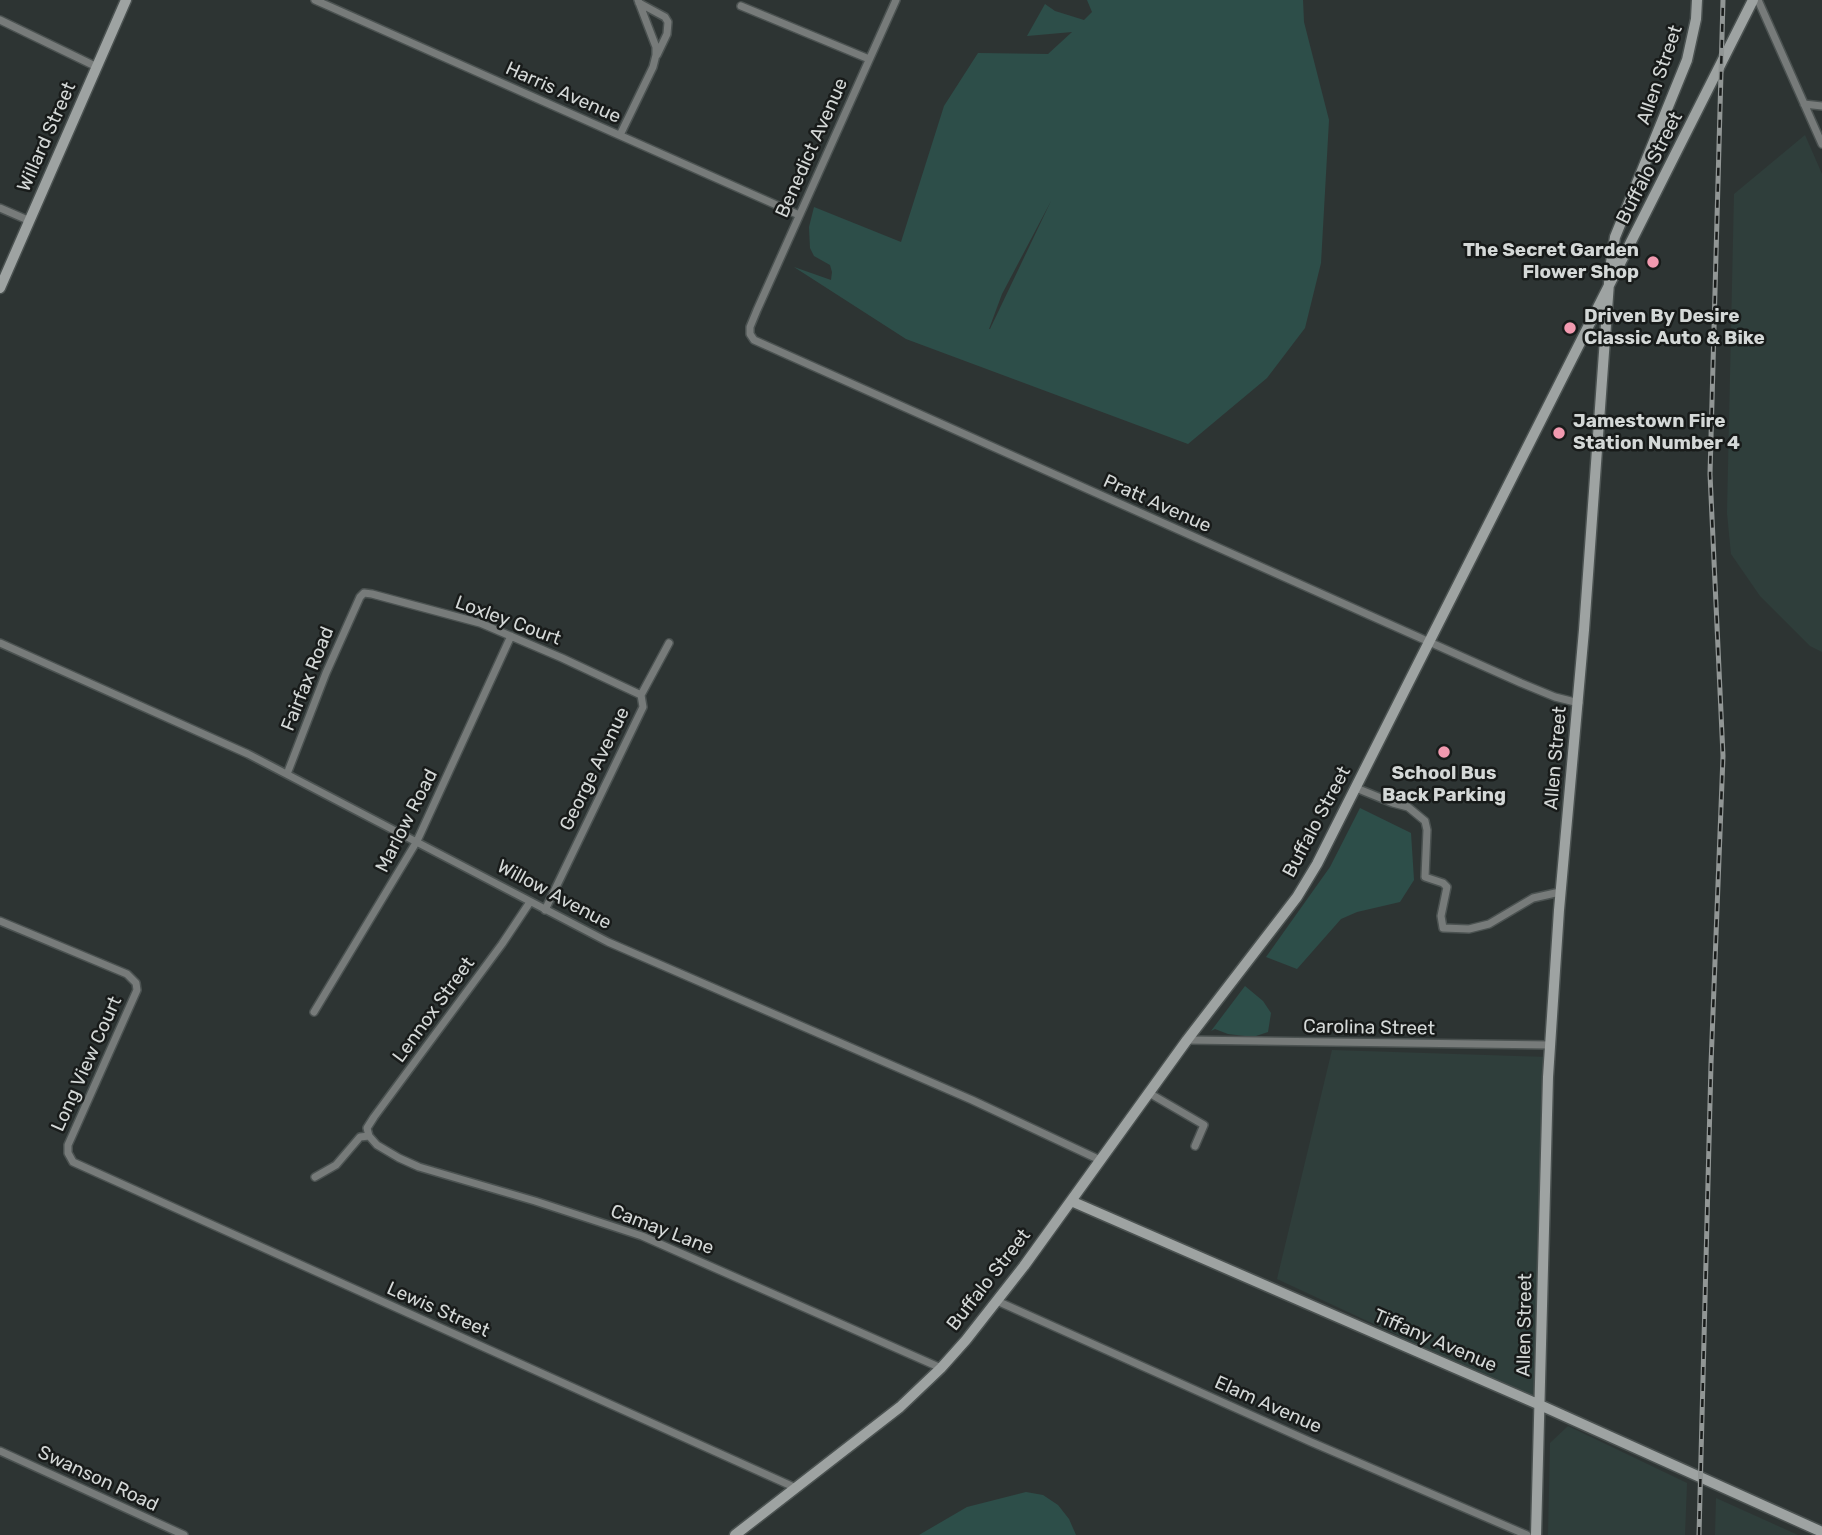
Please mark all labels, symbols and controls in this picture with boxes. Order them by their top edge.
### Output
street label: Allen Street [1632,22,1688,128]
street label: Harris Avenue [502,57,624,129]
street label: Benedict Avenue [771,75,853,221]
street label: Willard Street [13,79,81,195]
street label: Buffalo Street [1612,108,1688,228]
place label: The Secret Garden Flower Shop [1463,240,1639,284]
marker: The Secret Garden Flower Shop [1645,254,1661,270]
place label: Driven By Desire Classic Auto & Bike [1584,306,1765,350]
marker: Driven By Desire Classic Auto & Bike [1562,320,1578,336]
place label: Jamestown Fire Station Number 4 [1573,411,1740,455]
marker: Jamestown Fire Station Number 4 [1551,425,1567,441]
street label: Pratt Avenue [1100,470,1214,538]
street label: Loxley Court [452,591,564,651]
street label: Fairfax Road [277,624,339,734]
street label: George Avenue [555,703,635,835]
street label: Allen Street [1540,705,1572,811]
marker: School Bus Back Parking [1436,744,1452,760]
street label: Buffalo Street [1278,762,1356,882]
place label: School Bus Back Parking [1382,763,1506,807]
street label: Marlow Road [371,765,443,877]
street label: Willow Avenue [493,855,615,935]
street label: Lennox Street [388,953,480,1067]
street label: Long View Court [47,993,127,1135]
street label: Carolina Street [1303,1015,1435,1041]
street label: Camay Lane [607,1200,717,1260]
street label: Buffalo Street [942,1225,1036,1335]
street label: Allen Street [1513,1273,1537,1377]
street label: Lewis Street [383,1277,493,1343]
street label: Tiffany Avenue [1370,1305,1500,1377]
street label: Elam Avenue [1211,1371,1325,1439]
street label: Swanson Road [34,1441,162,1517]

